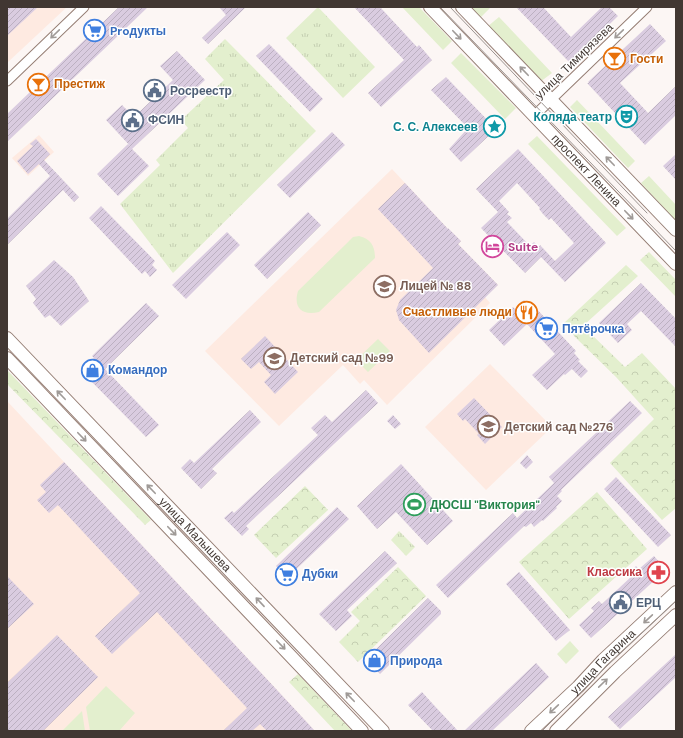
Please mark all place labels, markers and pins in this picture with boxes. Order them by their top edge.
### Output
supermarket icon: Proдукты [81,18,107,44]
place label: Proдукты [110,23,166,39]
bar icon: Гости [602,46,628,72]
place label: Гости [630,51,663,67]
bar icon: Престиж [25,71,51,97]
place label: Престиж [54,76,105,92]
public building icon: Росреестр [142,78,168,104]
place label: Росреестр [170,83,232,99]
theatre icon: Коляда театр [614,104,640,130]
public building icon: ФСИН [120,107,146,133]
place label: Коляда театр [533,109,612,125]
place label: ФСИН [148,112,184,128]
place icon: С. С. Алексеев [481,114,507,140]
place label: С. С. Алексеев [393,119,478,135]
hotel icon: Suite [480,234,506,260]
place label: Suite [508,239,538,255]
school or university icon: Лицей № 88 [371,273,397,299]
place label: Лицей № 88 [400,278,471,294]
restaurant icon: Счастливые люди [514,299,540,325]
place label: Счастливые люди [403,304,512,320]
supermarket icon: Пятёрочка [534,316,560,342]
place label: Пятёрочка [562,321,625,337]
school or university icon: Детский сад №99 [261,345,287,371]
place label: Детский сад №99 [290,350,394,366]
shop icon: Командор [80,357,106,383]
place label: Командор [108,362,167,378]
school or university icon: Детский сад №276 [475,414,501,440]
place label: Детский сад №276 [504,419,613,435]
sports icon: ДЮСШ "Виктория" [401,492,427,518]
place label: ДЮСШ "Виктория" [430,497,540,513]
pharmacy icon: Классика [645,559,671,585]
supermarket icon: Дубки [274,561,300,587]
place label: Классика [587,564,642,580]
place label: Дубки [302,566,338,582]
public building icon: ЕРЦ [607,590,633,616]
place label: ЕРЦ [636,595,661,611]
shop icon: Природа [361,648,387,674]
place label: Природа [390,653,442,669]

